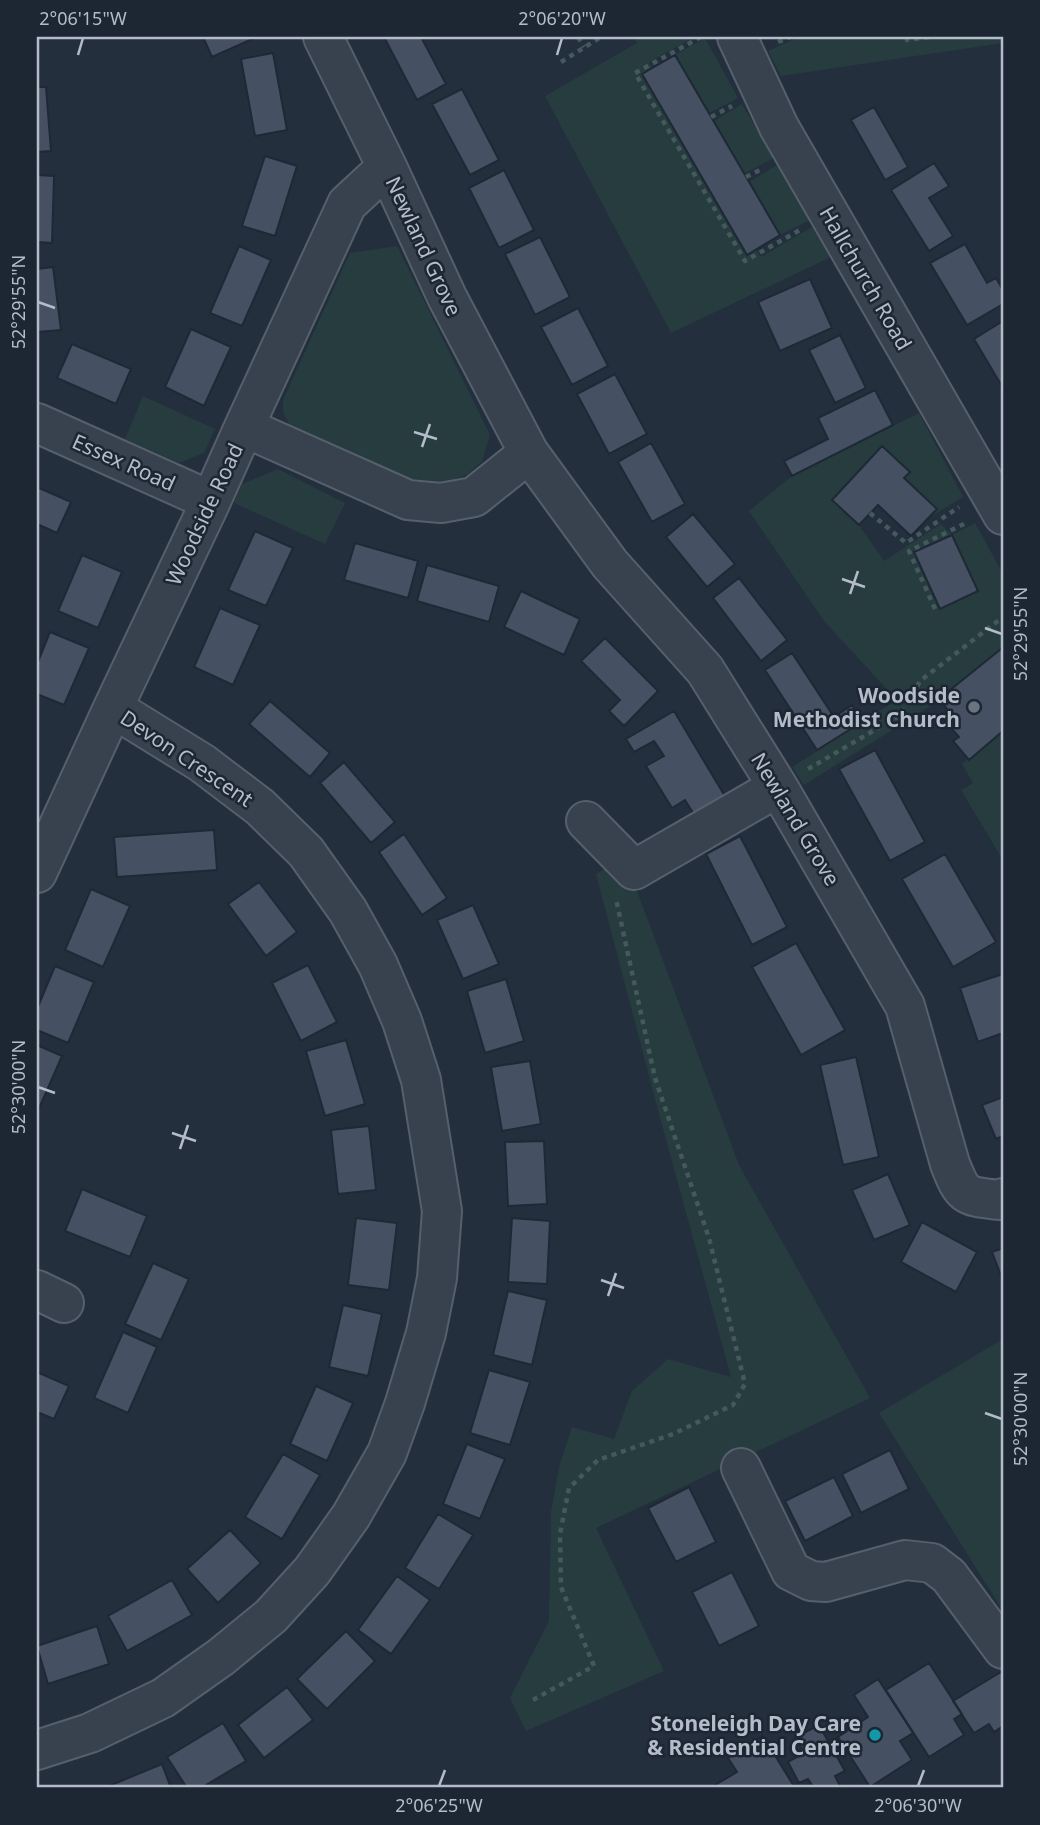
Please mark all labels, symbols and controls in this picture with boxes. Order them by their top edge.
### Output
text: 2°06'15"W [39,6,127,30]
text: 2°06'20"W [518,6,606,30]
street label: Newland Grove [379,172,469,320]
street label: Hallchurch Road [814,201,918,355]
text: 52°29'55"N [6,255,30,349]
street label: Essex Road [68,427,180,497]
street label: Woodside Road [159,438,249,590]
text: 52°29'55"N [1008,587,1032,681]
place label: Woodside Methodist Church [773,681,960,733]
marker: Woodside Methodist Church [966,699,982,715]
street label: Devon Crescent [115,703,259,813]
street label: Newland Grove [745,747,847,891]
text: 52°30'00"N [6,1040,30,1134]
text: 52°30'00"N [1008,1372,1032,1466]
place label: Stoneleigh Day Care & Residential Centre [647,1709,861,1761]
marker: Stoneleigh Day Care & Residential Centre [867,1727,883,1743]
text: 2°06'25"W [395,1793,483,1817]
text: 2°06'30"W [874,1793,962,1817]

